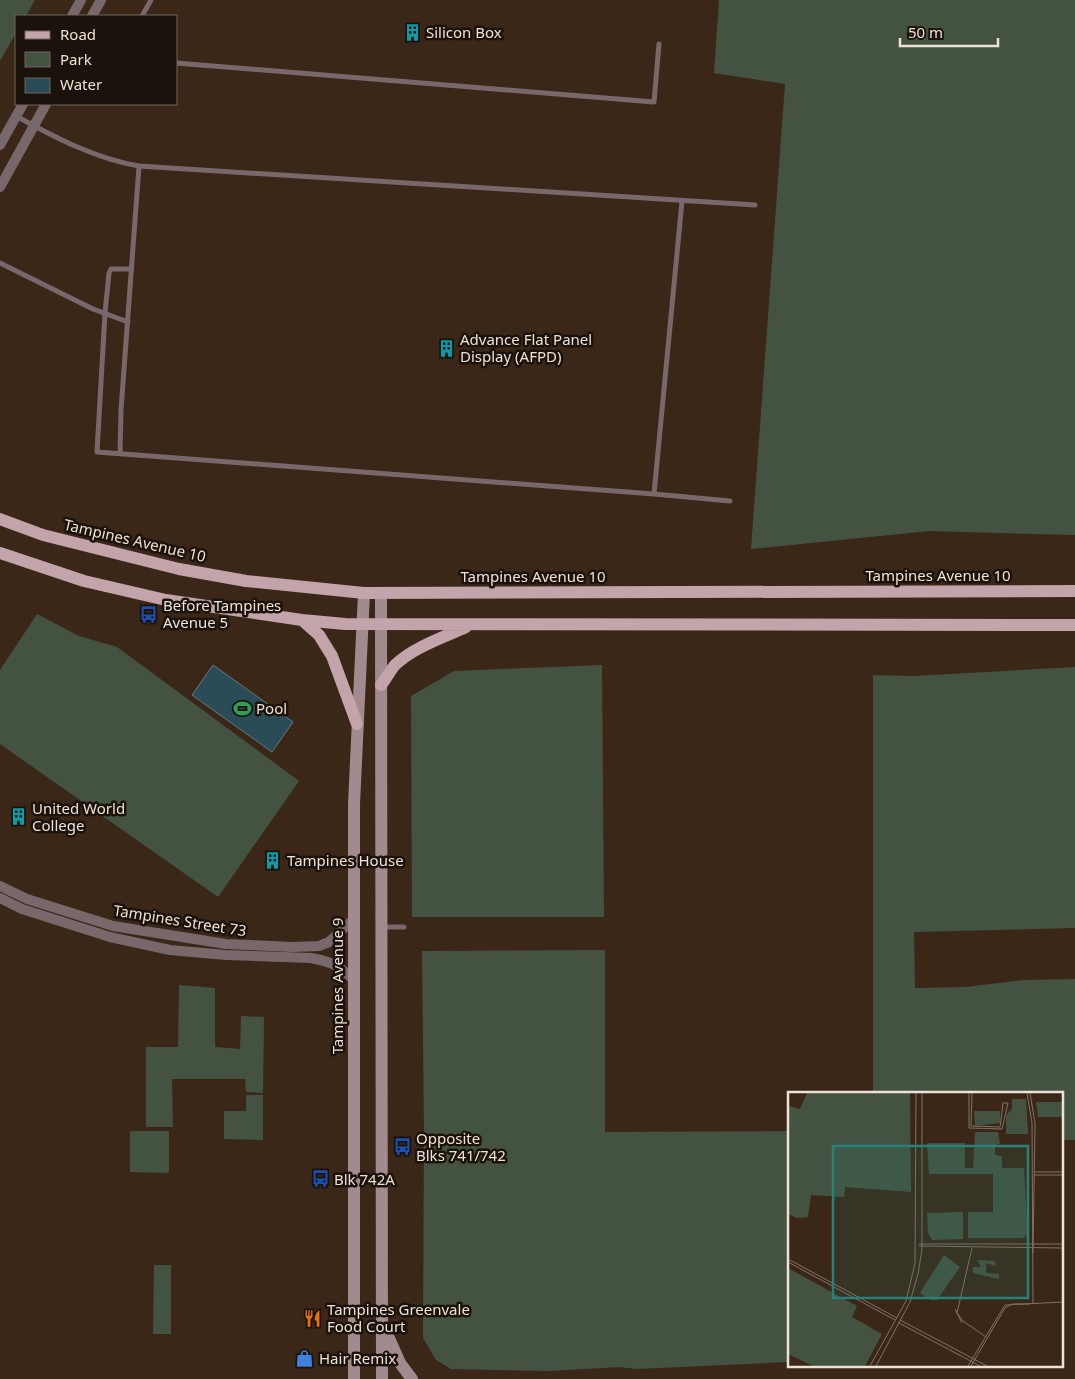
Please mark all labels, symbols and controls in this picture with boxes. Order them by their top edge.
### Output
legend [15,15,178,105]
scale bar [900,15,998,47]
building icon: Silicon Box [402,22,422,42]
place label: Silicon Box [426,22,502,42]
text: 50 m [908,22,943,42]
text: Road [60,24,96,44]
text: Park [60,49,92,69]
text: Water [60,74,102,94]
place label: Advance Flat Panel Display (AFPD) [460,329,592,366]
building icon: Advance Flat Panel Display (AFPD) [436,338,456,358]
street label: Tampines Avenue 10 [62,514,208,566]
street label: Tampines Avenue 10 [865,565,1011,585]
street label: Tampines Avenue 10 [460,566,606,586]
place label: Before Tampines Avenue 5 [163,595,281,632]
bus stop icon: Before Tampines Avenue 5 [139,604,159,624]
sports icon: Pool [232,698,252,718]
place label: Pool [256,698,287,718]
place label: United World College [32,798,125,835]
building icon: United World College [8,807,28,827]
building icon: Tampines House [263,850,283,870]
place label: Tampines House [287,850,404,870]
street label: Tampines Street 73 [112,900,248,940]
street label: Tampines Avenue 9 [327,918,347,1054]
inset map [788,1092,1062,1366]
place label: Opposite Blks 741/742 [416,1128,506,1165]
bus stop icon: Opposite Blks 741/742 [392,1137,412,1157]
bus stop icon: Blk 742A [310,1169,330,1189]
place label: Blk 742A [334,1169,395,1189]
place label: Tampines Greenvale Food Court [327,1299,470,1336]
restaurant icon: Tampines Greenvale Food Court [303,1308,323,1328]
shop icon: Hair Remix [295,1348,315,1368]
place label: Hair Remix [319,1348,396,1368]

